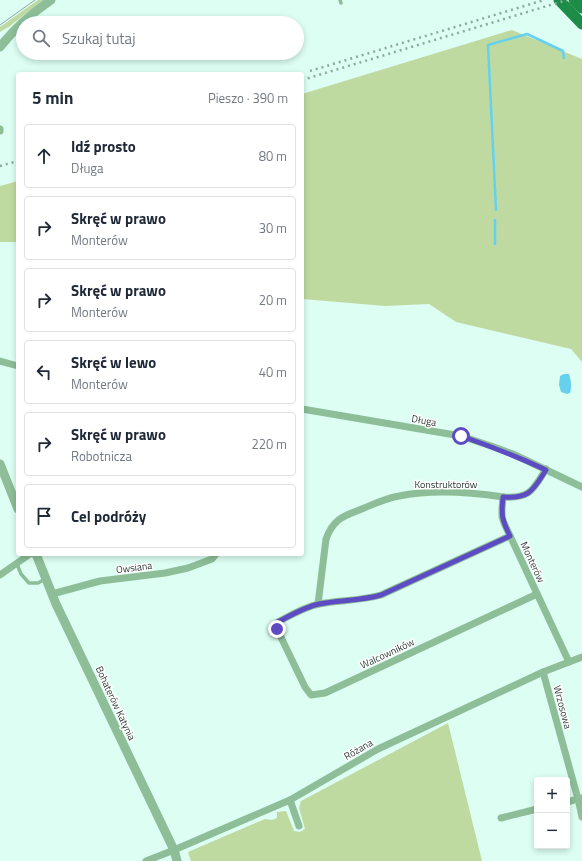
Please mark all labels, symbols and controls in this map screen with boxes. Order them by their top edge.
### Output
search box [16,16,304,60]
icon: search [30,27,52,49]
text: Szukaj tutaj [62,27,135,50]
text: 5 min [32,85,73,111]
text: Pieszo · 390 m [208,88,288,108]
text: Idź prosto [71,135,136,158]
icon: ahead [33,145,55,167]
text: 80 m [259,146,287,166]
text: Długa [71,158,104,178]
text: Skręć w prawo [71,207,166,230]
icon: right [33,217,55,239]
text: 30 m [259,218,287,238]
text: Monterów [71,230,128,250]
text: Skręć w prawo [71,279,166,302]
icon: right [33,289,55,311]
text: 20 m [259,290,287,310]
text: Monterów [71,302,128,322]
text: Skręć w lewo [71,351,156,374]
icon: left [33,361,55,383]
text: 40 m [259,362,287,382]
text: Monterów [71,374,128,394]
street label: Długa [410,411,438,430]
text: Skręć w prawo [71,423,166,446]
route start [452,427,470,445]
icon: right [33,433,55,455]
text: 220 m [251,434,287,454]
text: Robotnicza [71,446,132,466]
street label: Konstruktorów [415,477,478,492]
icon: arrive [33,505,55,527]
text: Cel podróży [71,505,146,528]
street label: Monterów [517,539,549,586]
street label: Owsiana [115,558,153,577]
route end [268,620,286,638]
street label: Walcowników [358,634,417,673]
street label: Bohaterów Katynia [92,664,139,743]
street label: Wrzosowa [550,684,576,731]
street label: Różana [341,735,376,764]
map controls [534,777,570,849]
button: + [534,777,570,813]
button: − [534,813,570,849]

